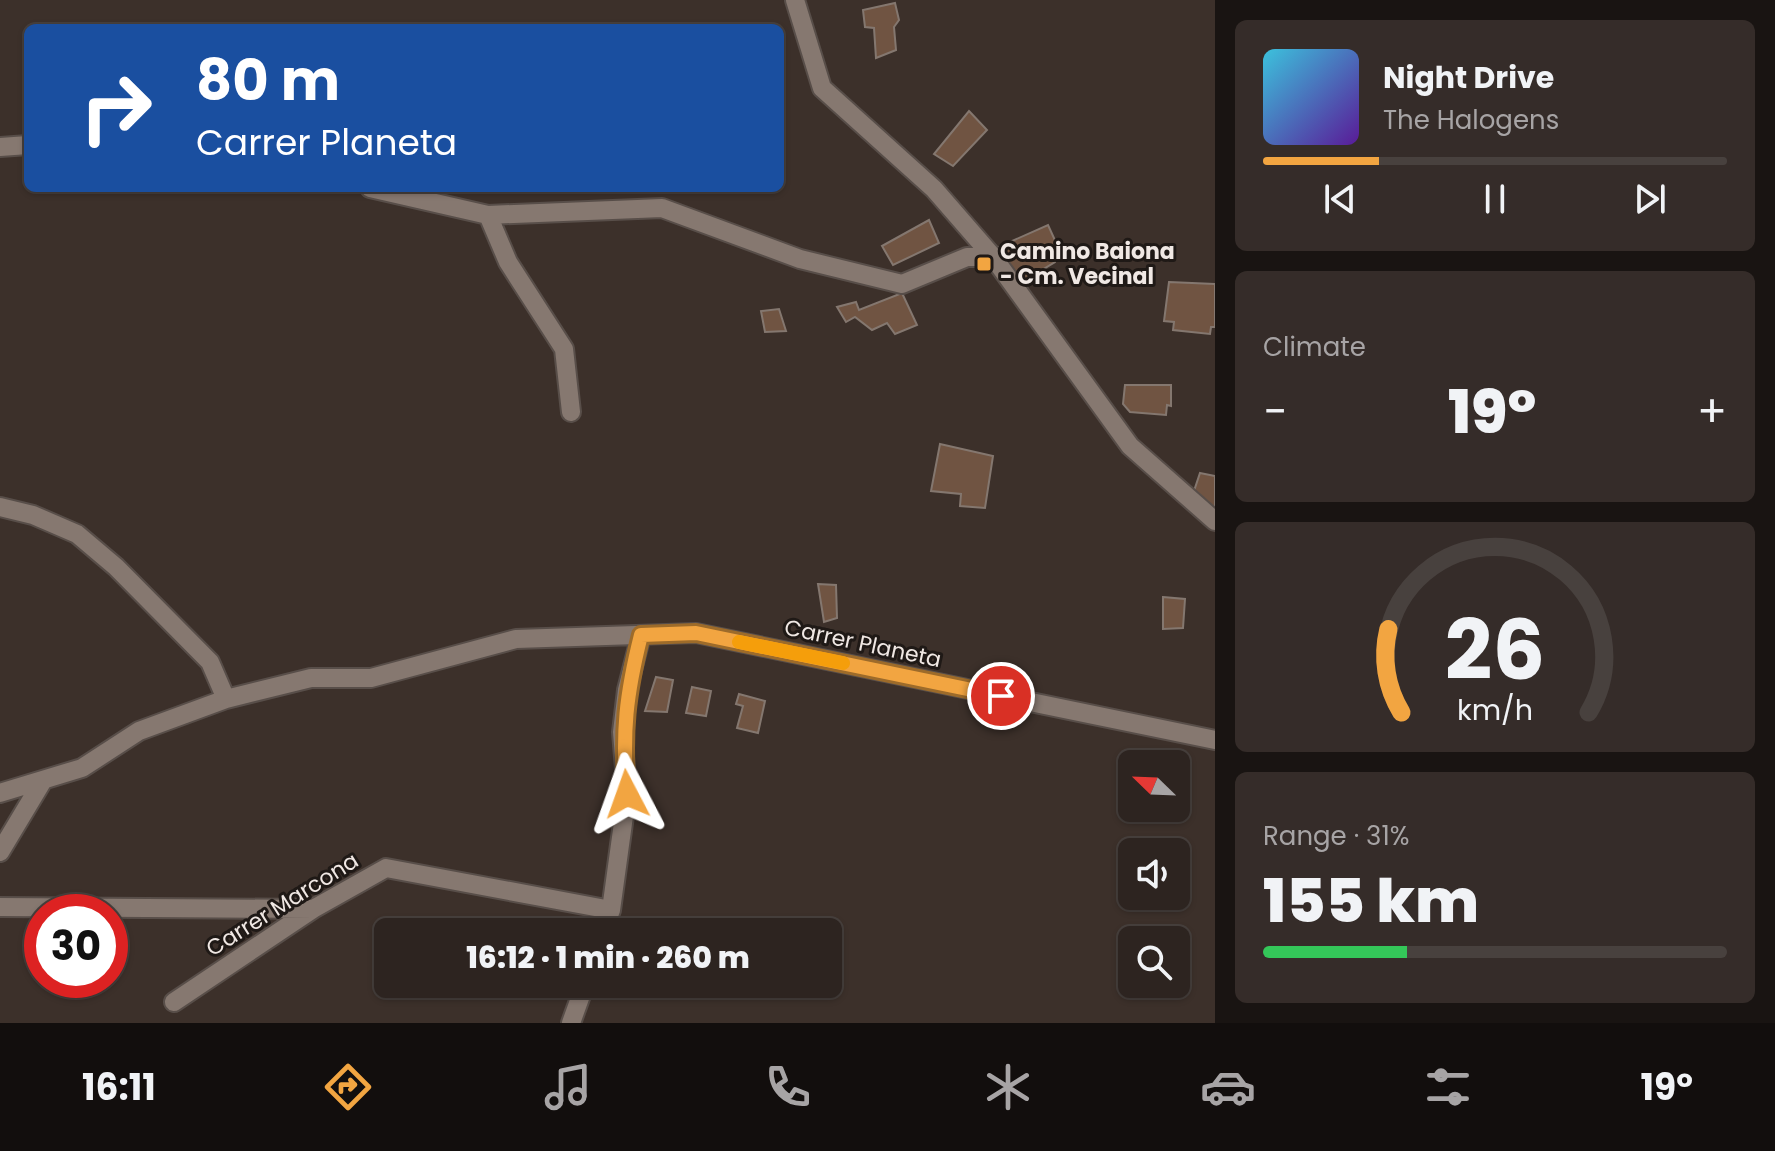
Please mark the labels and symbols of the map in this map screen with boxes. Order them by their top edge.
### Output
place label: Camino Baiona - Cm. Vecinal [1000,236,1175,292]
marker: Camino Baiona - Cm. Vecinal [975,255,993,273]
street label: Carrer Planeta [782,612,944,675]
pin [967,662,1035,730]
north arrow [1118,750,1190,822]
position arrow [585,752,669,836]
street label: Carrer Marcona [200,845,364,964]
speed limit sign: 30 [24,894,128,998]

